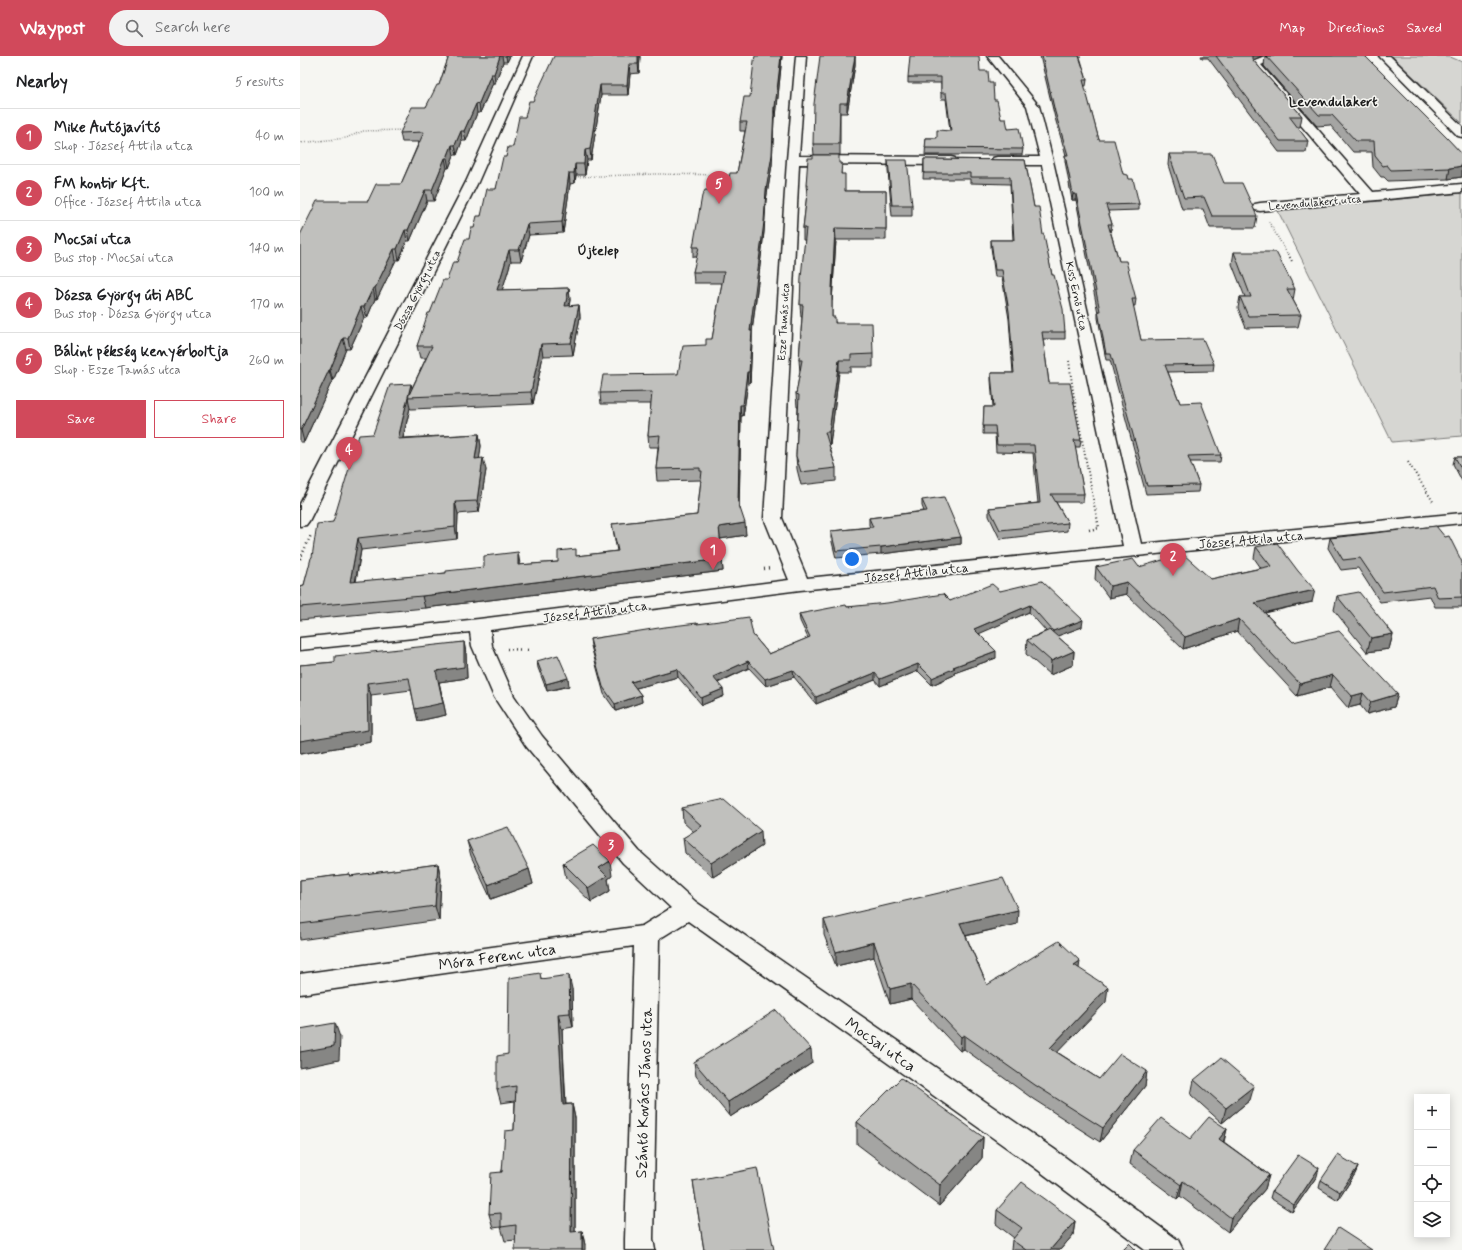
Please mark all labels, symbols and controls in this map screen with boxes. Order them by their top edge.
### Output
search box [109,10,389,46]
text: Waypost [20,16,85,41]
icon: search [123,17,145,39]
text: Search here [155,18,231,38]
text: Map [1279,19,1305,37]
text: Directions [1327,19,1385,37]
text: Saved [1407,19,1442,37]
text: Nearby [16,71,68,93]
text: 5 results [235,74,284,91]
district label: Levendulakert [1289,93,1378,111]
text: Mike Autójavító [54,118,161,138]
text: 1 [26,128,32,145]
text: 40 m [255,128,284,145]
text: Shop · József Attila utca [54,138,193,155]
pin: 5 [706,171,732,204]
text: FM kontir Kft. [54,174,149,194]
text: 2 [26,184,32,201]
text: 100 m [249,184,284,201]
street label: Levendulakert utca [1268,192,1363,214]
text: Office · József Attila utca [54,194,202,211]
text: Mocsai utca [54,230,131,250]
text: 3 [26,240,32,257]
text: 140 m [249,240,284,257]
district label: Újtelep [577,242,619,260]
street label: Dózsa György utca [392,248,446,334]
text: Bus stop · Mocsai utca [54,250,174,267]
street label: Kiss Ernő utca [1062,260,1090,332]
street label: Esze Tamás utca [775,283,793,362]
text: Dózsa György úti ABC [54,286,193,306]
text: 4 [25,296,33,313]
text: 170 m [250,296,284,313]
text: Bus stop · Dózsa György utca [54,306,212,323]
text: Bálint pékség kenyérboltja [54,342,229,362]
text: 5 [25,352,33,369]
text: 260 m [249,352,284,369]
text: Shop · Esze Tamás utca [54,362,181,379]
button: Save [16,400,146,438]
button: Share [154,400,284,438]
pin: 4 [336,437,362,470]
street label: József Attila utca [1198,527,1305,554]
pin: 1 [700,537,726,570]
pin: 2 [1160,543,1186,576]
your location [842,549,862,569]
street label: József Attila utca [863,559,970,587]
street label: József Attila utca [542,598,649,627]
pin: 3 [598,832,624,865]
street label: Móra Ferenc utca [437,939,557,976]
street label: Szántó Kovács János utca [631,1007,658,1179]
street label: Mocsai utca [840,1013,920,1077]
map controls [1414,1094,1450,1238]
button: + [1414,1094,1450,1130]
button: − [1414,1130,1450,1166]
button: locate [1414,1166,1450,1202]
button: layers [1414,1202,1450,1238]

